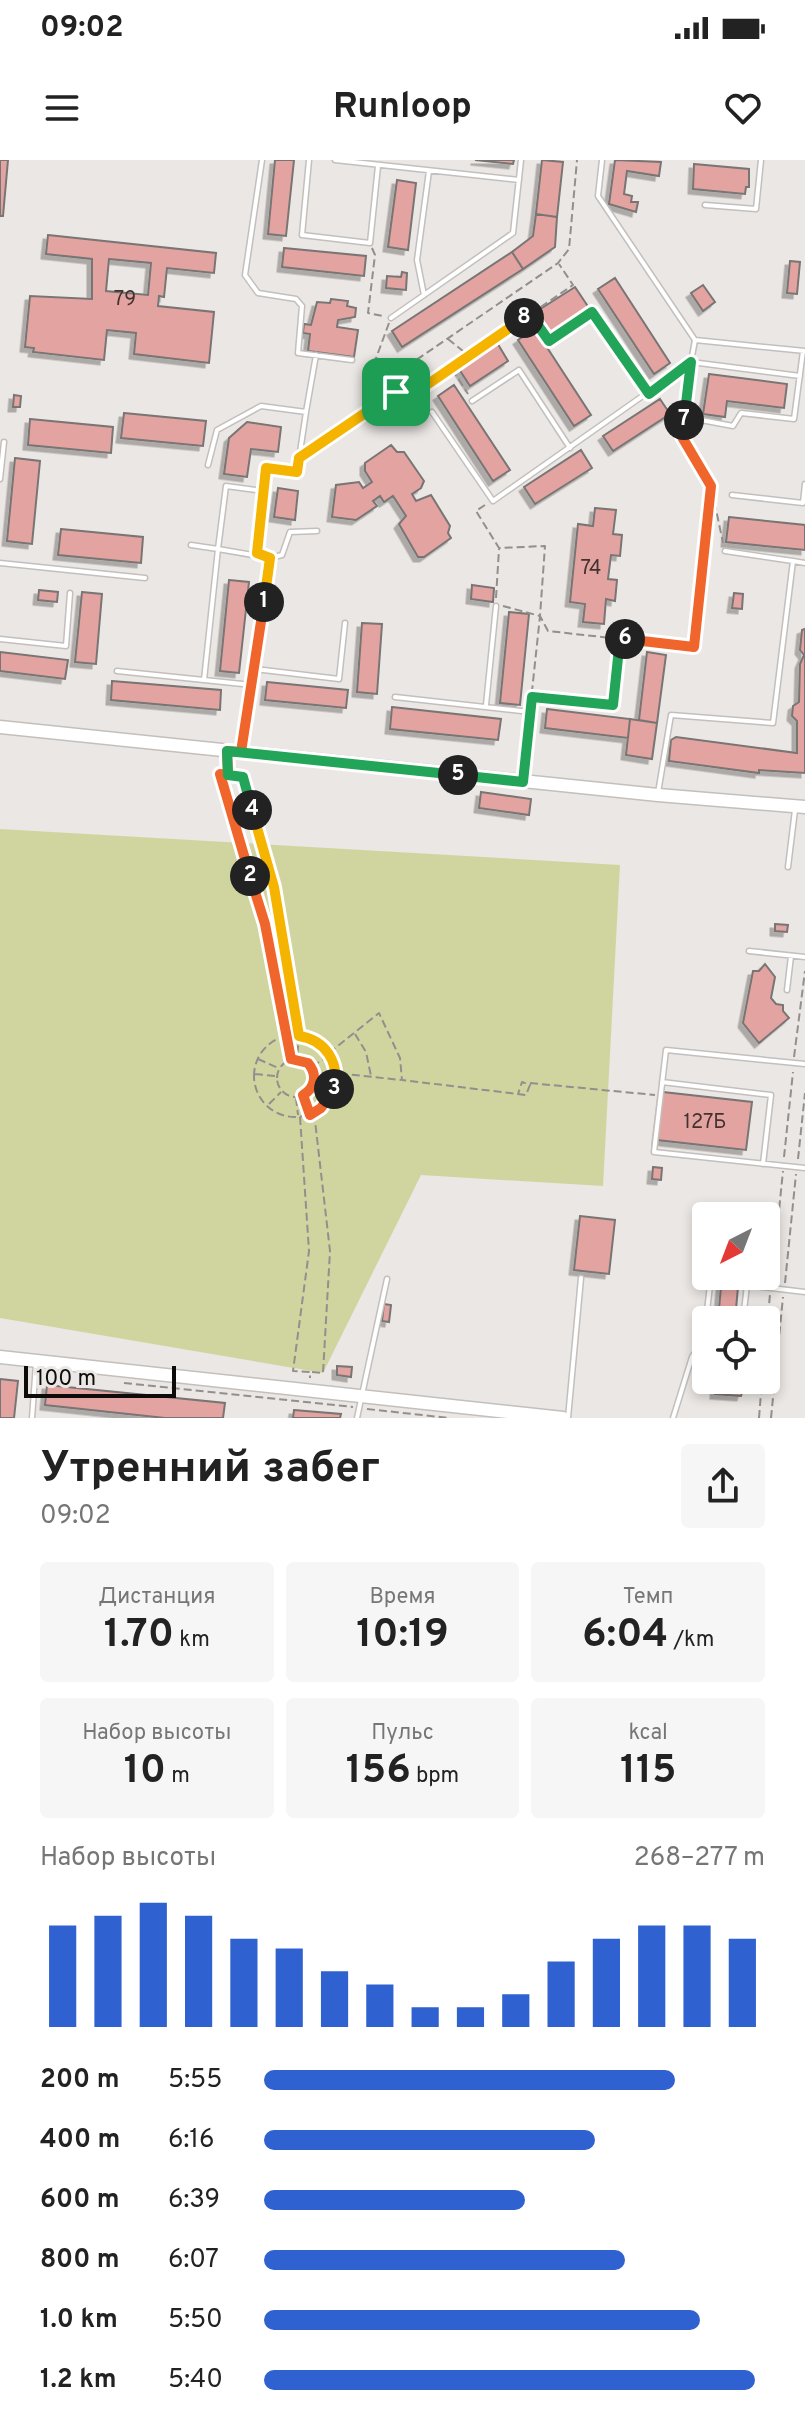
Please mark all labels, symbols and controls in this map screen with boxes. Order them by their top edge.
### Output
text: 09:02 [40,10,124,47]
text: Runloop [333,85,472,131]
icon: menu [40,86,84,130]
icon: heart [721,86,765,130]
house number: 79 [114,287,136,313]
pin: 8 [504,298,544,338]
text: 8 [517,304,531,331]
pin [362,358,430,426]
icon: arrive [374,370,418,414]
pin: 7 [664,400,704,440]
text: 7 [678,406,690,433]
house number: 74 [581,556,601,582]
pin: 1 [244,582,284,622]
text: 1 [260,588,268,615]
pin: 6 [605,619,645,659]
text: 6 [618,625,632,652]
pin: 5 [438,755,478,795]
text: 5 [451,761,465,788]
pin: 4 [232,790,272,830]
text: 4 [245,796,259,823]
pin: 2 [230,856,270,896]
text: 2 [243,862,257,889]
pin: 3 [314,1069,354,1109]
text: 3 [327,1075,341,1102]
house number: 127Б [684,1110,727,1136]
north arrow [692,1202,780,1290]
map controls [692,1202,780,1394]
button: locate [692,1306,780,1394]
scale bar [24,1362,176,1398]
text: 100 m [36,1366,96,1393]
text: Утренний забег [40,1442,380,1498]
button: share [681,1444,765,1528]
text: 09:02 [40,1500,111,1533]
text: Дистанция [98,1584,215,1611]
text: Время [369,1584,436,1611]
text: Темп [623,1584,673,1611]
text: 1.70 [104,1611,174,1661]
text: 10:19 [356,1611,449,1661]
text: 6:04 [582,1611,668,1661]
text: km [174,1627,210,1654]
text: /km [668,1627,714,1654]
text: Набор высоты [82,1720,231,1747]
text: Пульс [371,1720,434,1747]
text: kcal [629,1720,668,1747]
text: 10 [124,1747,166,1797]
text: 156 [346,1747,411,1797]
text: 115 [620,1747,676,1797]
text: m [166,1763,190,1790]
text: bpm [411,1763,459,1790]
text: Набор высоты [40,1842,216,1875]
text: 268–277 m [634,1842,765,1875]
text: 200 m [40,2064,119,2097]
text: 5:55 [168,2064,222,2097]
text: 400 m [40,2124,120,2157]
text: 6:16 [168,2124,215,2157]
text: 600 m [40,2184,120,2217]
text: 6:39 [168,2184,220,2217]
text: 800 m [40,2244,120,2277]
text: 6:07 [168,2244,219,2277]
text: 1.0 km [40,2304,118,2337]
text: 5:50 [168,2304,223,2337]
text: 1.2 km [40,2364,117,2397]
text: 5:40 [168,2364,223,2397]

